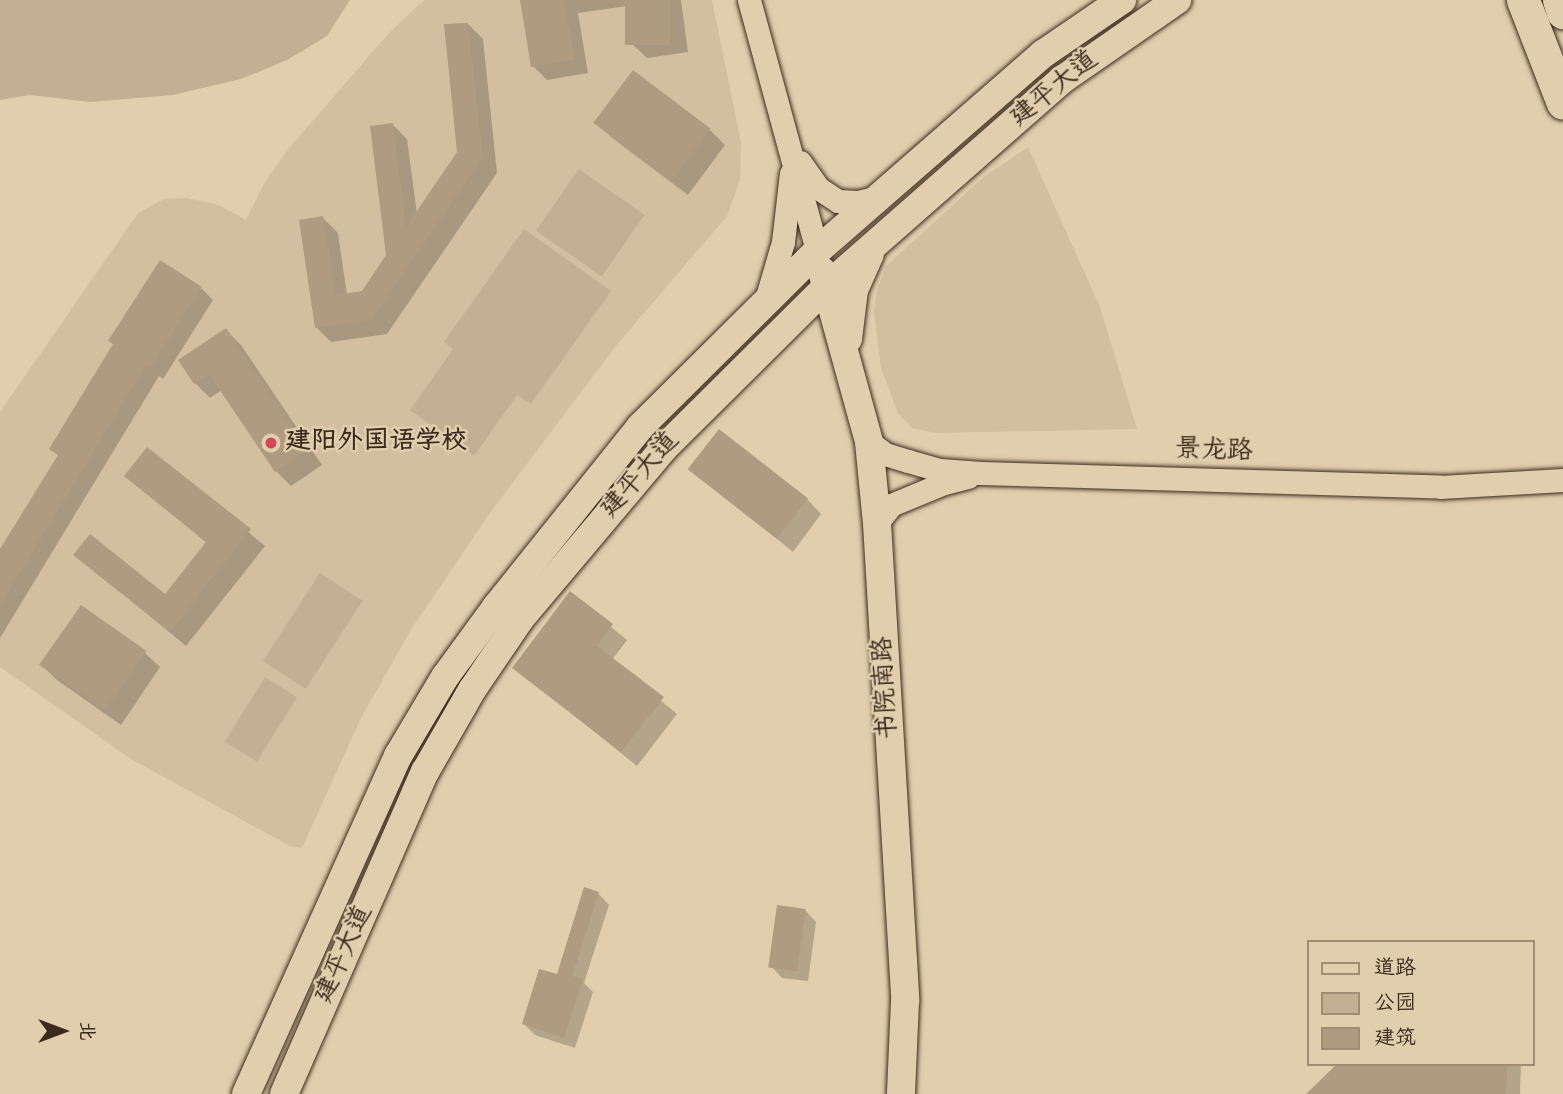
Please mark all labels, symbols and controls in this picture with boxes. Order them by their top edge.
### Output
street label: 建平大道 [1005,45,1105,135]
place label: 建阳外国语学校 [285,427,467,459]
street label: 建平大道 [595,427,687,525]
marker: 建阳外国语学校 [263,435,279,451]
street label: 景龙路 [1174,435,1254,469]
street label: 书院南路 [869,635,905,741]
street label: 建平大道 [310,901,380,1009]
legend [1308,940,1535,1066]
text: 道路 [1374,955,1416,985]
text: 公园 [1374,990,1416,1020]
north arrow [28,996,98,1066]
text: 北 [71,1021,98,1041]
text: 建筑 [1374,1025,1416,1055]

